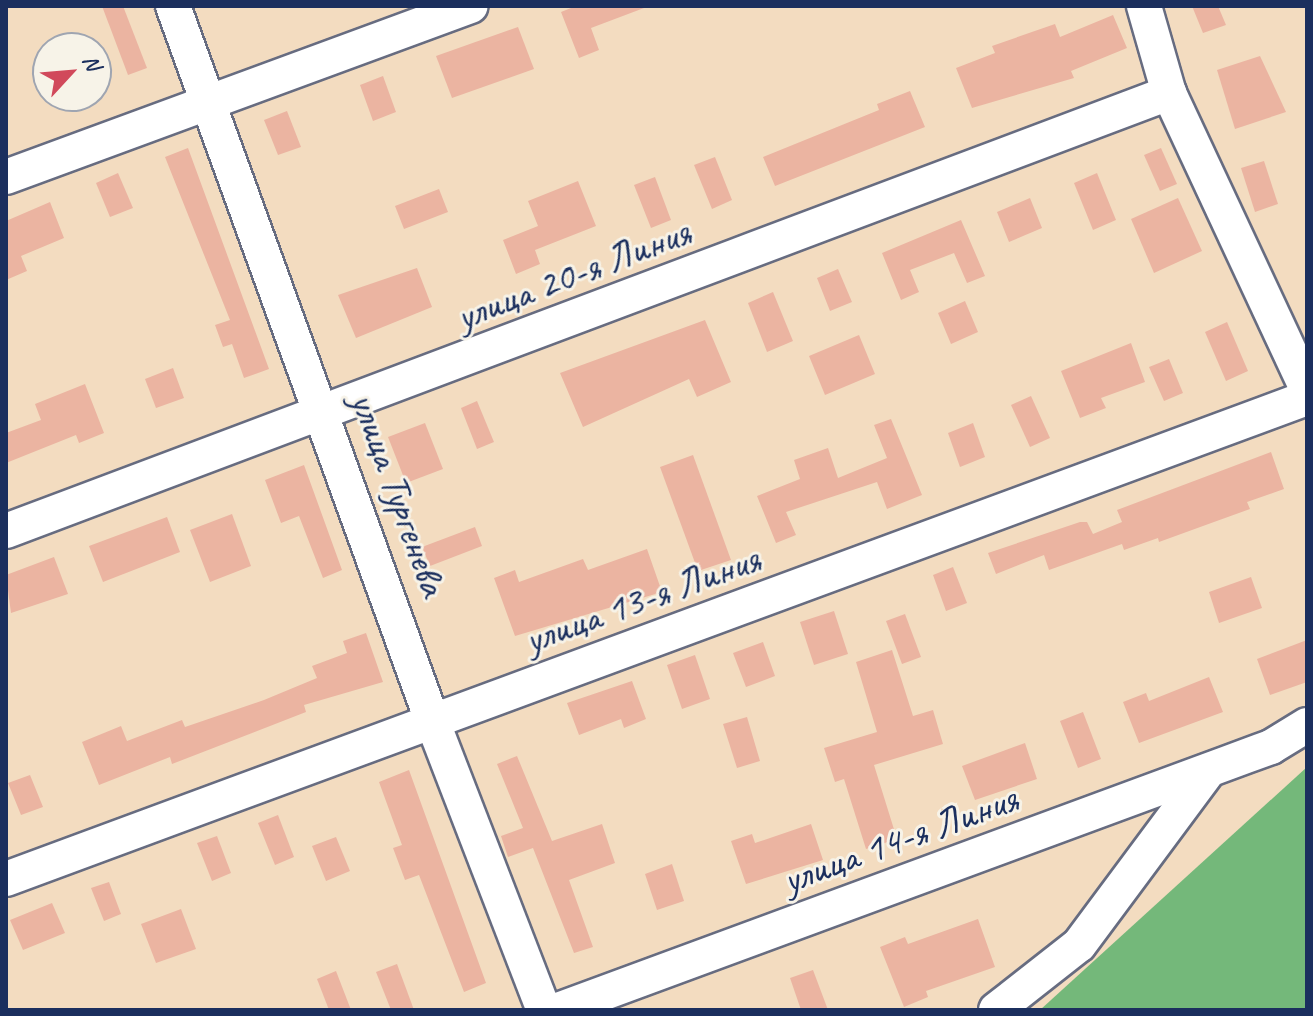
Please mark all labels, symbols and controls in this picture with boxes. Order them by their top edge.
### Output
north arrow [32,32,112,112]
text: N [76,50,107,75]
street label: улица 20-я Линия [449,207,697,341]
street label: улица Тургенева [340,386,458,602]
street label: улица 13-я Линия [518,534,766,664]
street label: улица 14-я Линия [776,774,1024,904]

